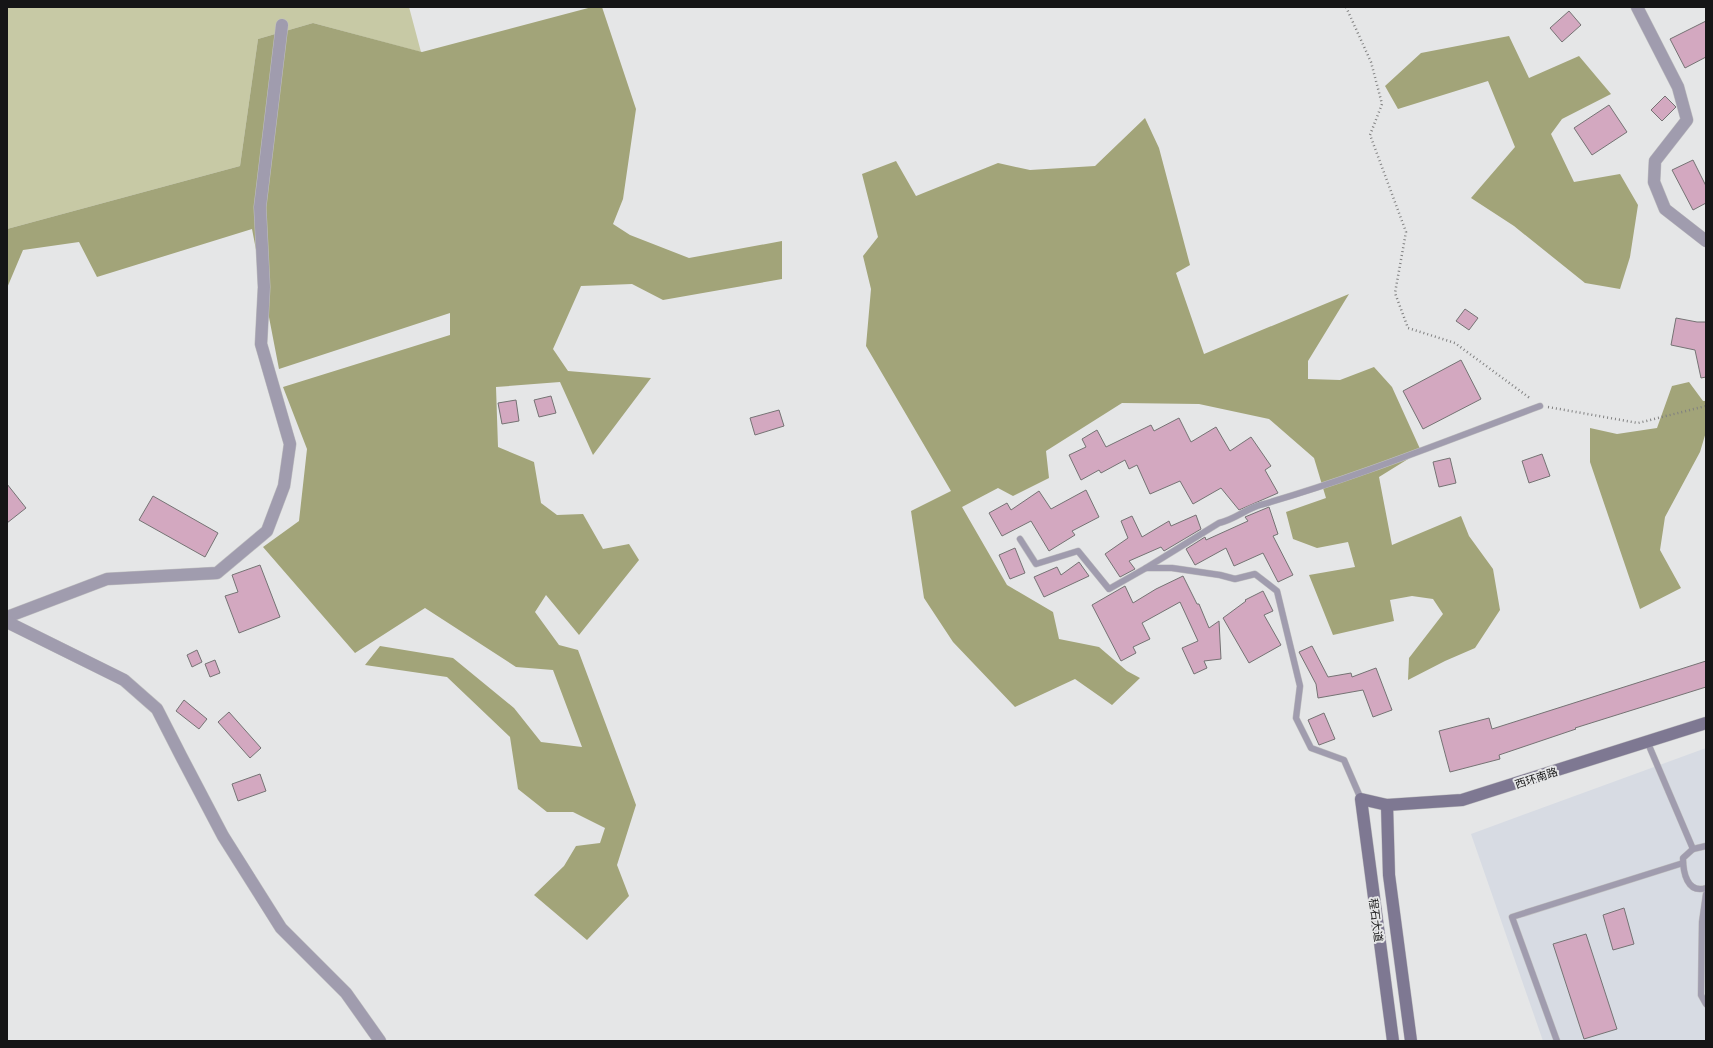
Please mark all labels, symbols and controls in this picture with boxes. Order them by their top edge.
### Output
street label: 西环南路 [1513,763,1559,791]
street label: 程石大道 [1366,897,1388,943]

